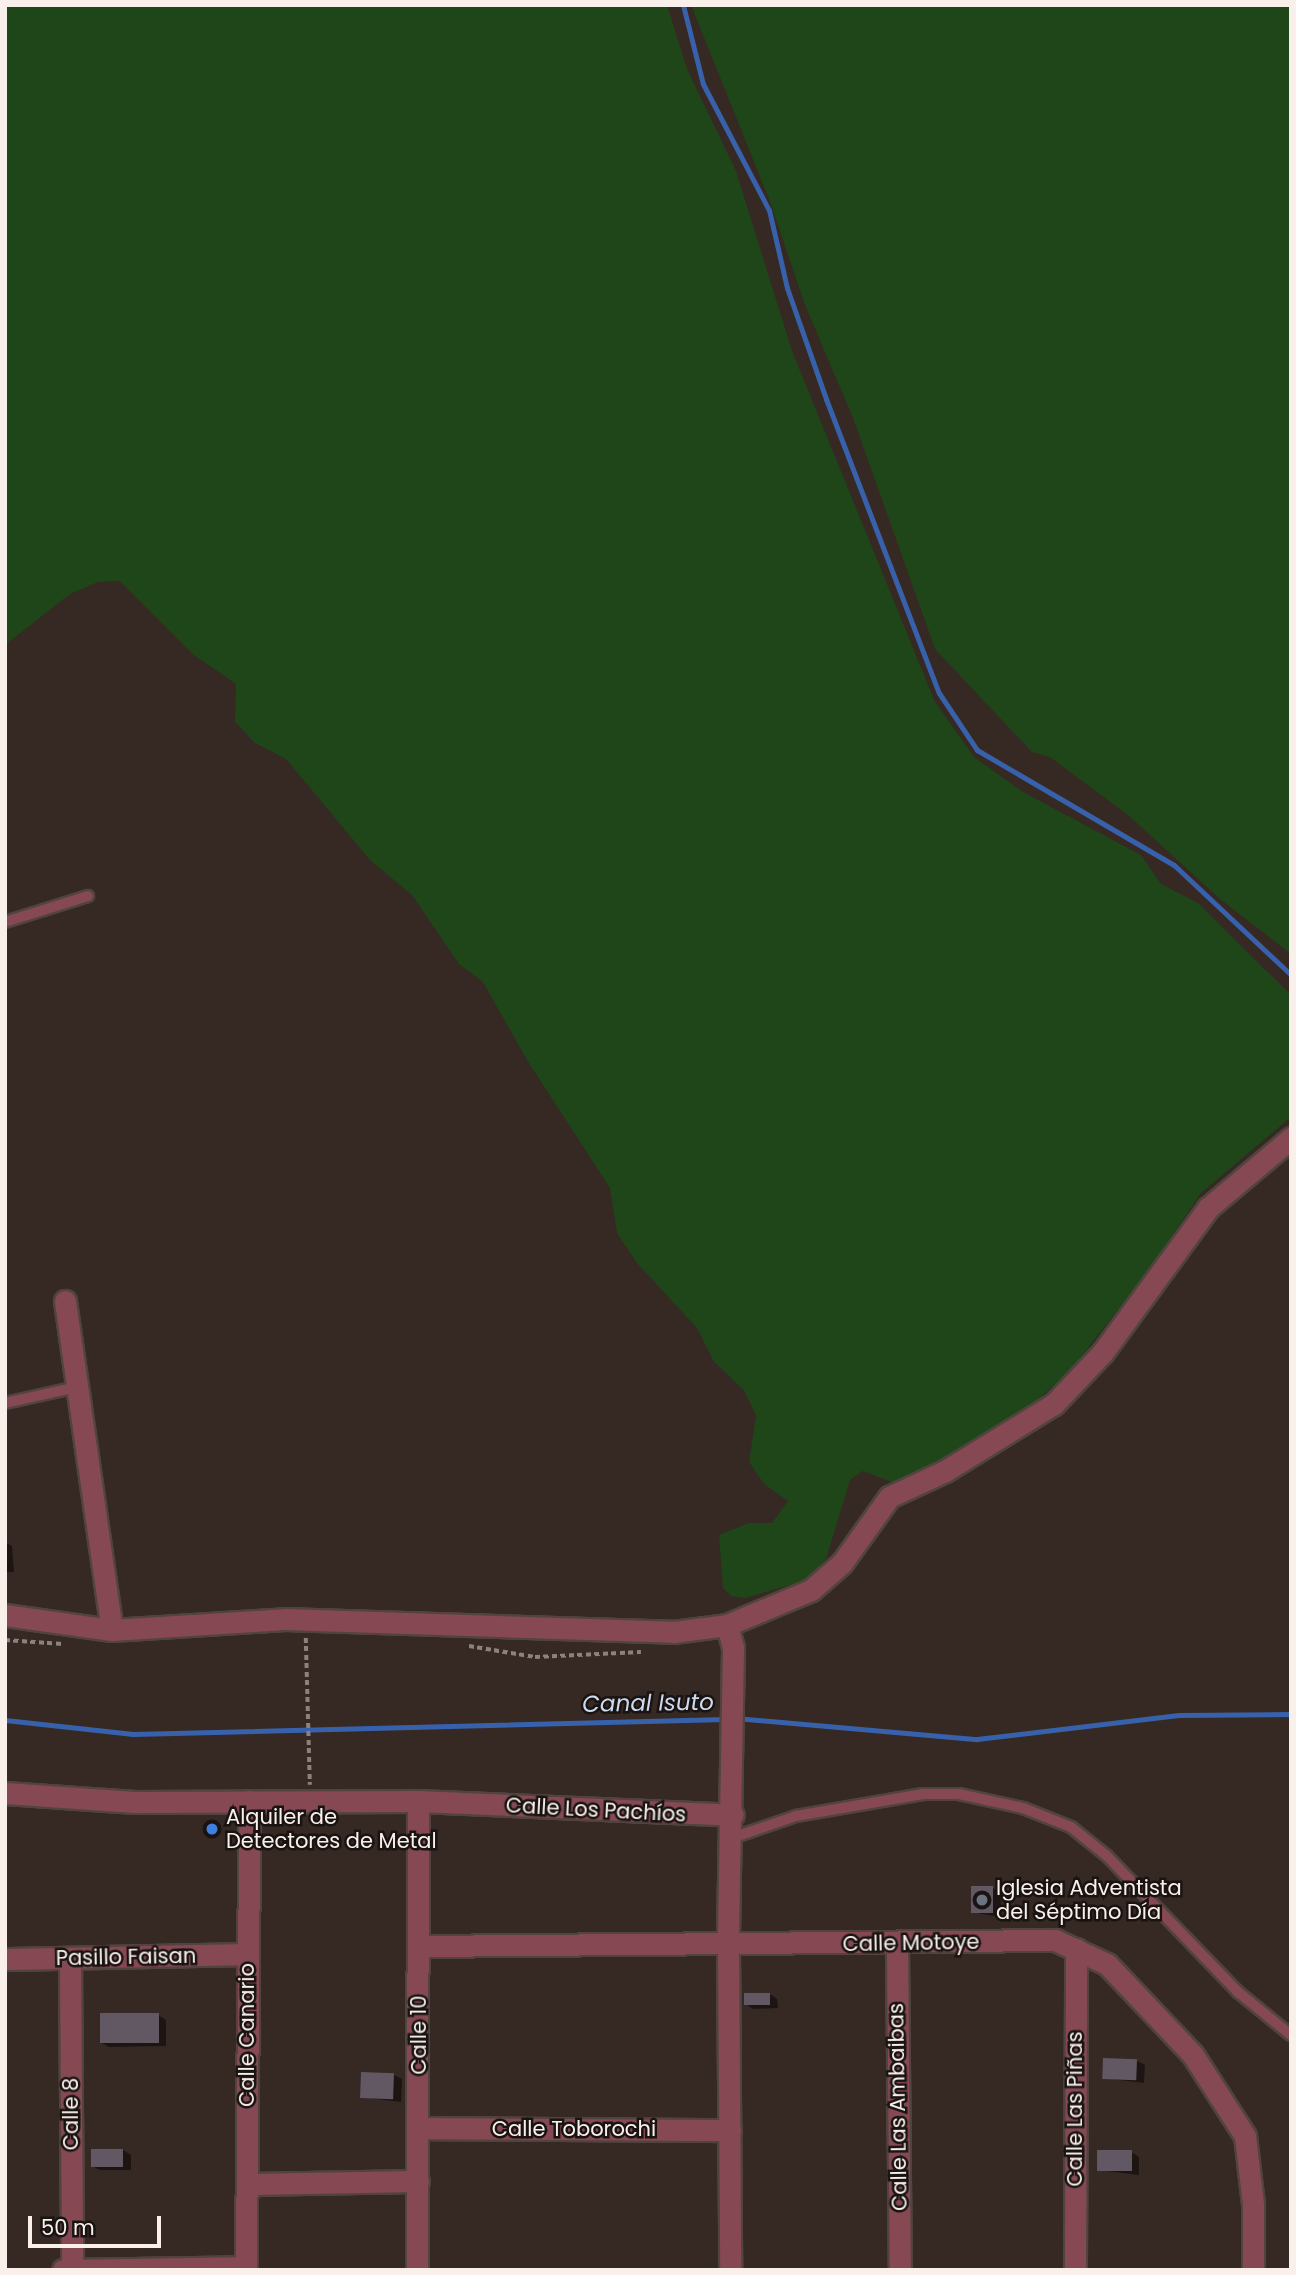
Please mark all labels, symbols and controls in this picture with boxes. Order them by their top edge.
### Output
water label: Canal Isuto [582,1688,714,1718]
street label: Calle Los Pachíos [505,1793,687,1827]
place label: Alquiler de Detectores de Metal [226,1804,437,1854]
marker: Alquiler de Detectores de Metal [204,1821,220,1837]
place label: Iglesia Adventista del Séptimo Día [996,1875,1182,1925]
marker: Iglesia Adventista del Séptimo Día [974,1892,990,1908]
street label: Calle Motoye [842,1929,980,1957]
street label: Pasillo Faisan [56,1943,196,1971]
street label: Calle Canario [234,1963,260,2107]
street label: Calle 10 [406,1995,432,2075]
street label: Calle Las Ambaibas [884,2003,912,2211]
street label: Calle Las Piñas [1062,2031,1088,2187]
street label: Calle 8 [58,2078,84,2150]
street label: Calle Toborochi [492,2116,656,2142]
scale bar [32,2202,164,2246]
text: 50 m [41,2213,95,2242]

